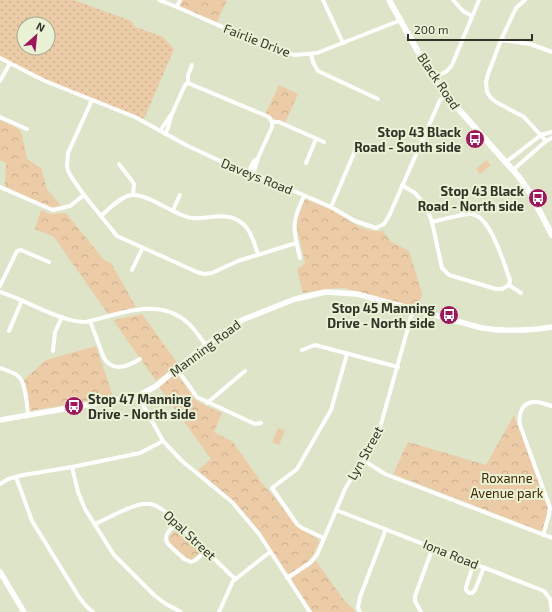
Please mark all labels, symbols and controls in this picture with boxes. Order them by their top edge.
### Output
north arrow [16,16,56,56]
scale bar [408,16,532,42]
text: N [34,19,47,34]
street label: Fairlie Drive [221,20,293,60]
text: 200 m [414,22,448,36]
street label: Black Road [414,50,464,112]
place label: Stop 43 Black Road - South side [354,124,462,155]
bus stop icon: Stop 43 Black Road - South side [464,128,486,150]
street label: Daveys Road [219,154,295,198]
place label: Stop 43 Black Road - North side [418,183,525,214]
bus stop icon: Stop 43 Black Road - North side [527,187,549,209]
place label: Stop 45 Manning Drive - North side [327,300,435,331]
bus stop icon: Stop 45 Manning Drive - North side [438,304,460,326]
street label: Manning Road [166,316,244,380]
place label: Stop 47 Manning Drive - North side [88,391,196,422]
bus stop icon: Stop 47 Manning Drive - North side [63,395,85,417]
street label: Lyn Street [344,423,386,483]
park label: Roxanne Avenue park [471,470,544,501]
street label: Opal Street [160,507,220,563]
street label: Iona Road [421,536,481,572]

